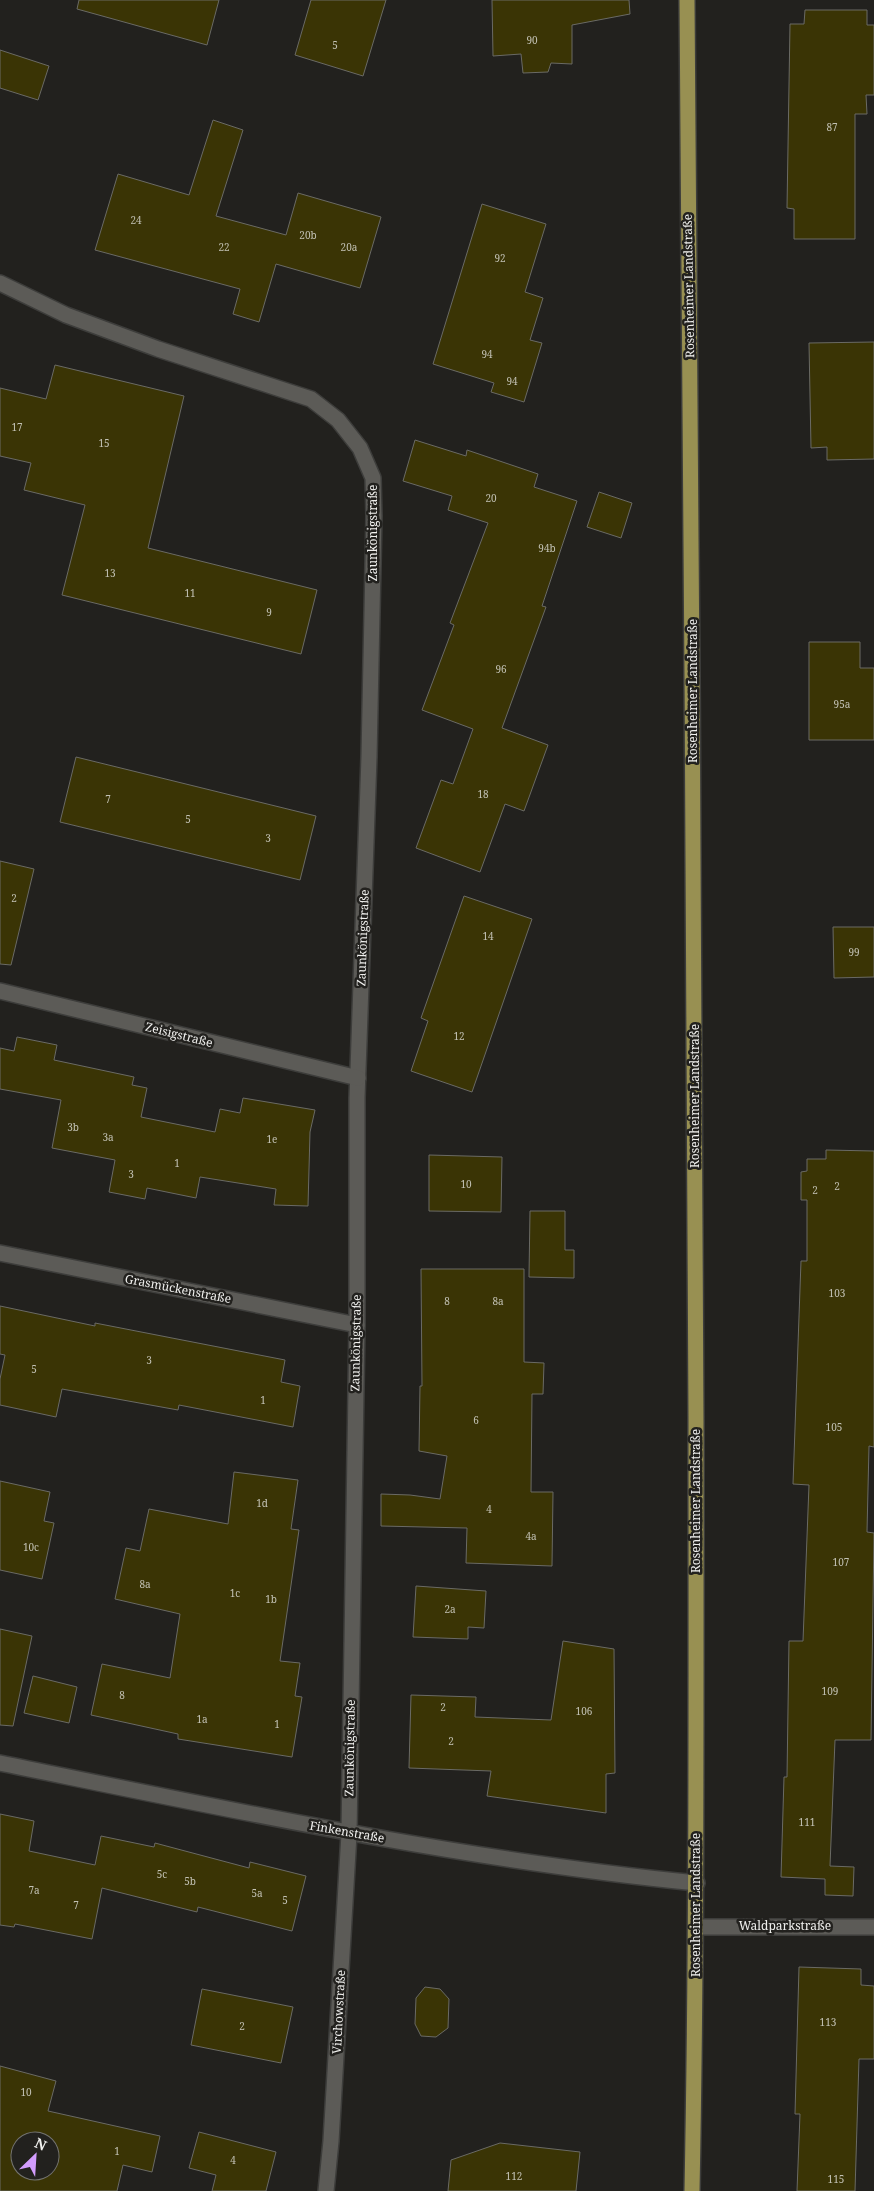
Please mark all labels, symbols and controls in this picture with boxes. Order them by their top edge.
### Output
house number: 90 [526,33,538,47]
house number: 5 [332,38,338,52]
house number: 87 [826,120,838,134]
house number: 24 [130,213,142,227]
street label: Rosenheimer Landstraße [679,214,698,358]
house number: 20b [299,228,317,242]
house number: 22 [218,240,230,254]
house number: 20a [341,240,358,254]
house number: 92 [494,251,506,265]
house number: 94 [481,347,493,361]
house number: 94 [506,374,518,388]
house number: 17 [11,420,23,434]
house number: 15 [98,436,110,450]
street label: Zaunkönigstraße [364,485,381,581]
house number: 20 [485,491,497,505]
house number: 94b [538,541,556,555]
house number: 13 [104,566,116,580]
house number: 11 [184,586,196,600]
house number: 9 [266,605,272,619]
street label: Rosenheimer Landstraße [684,619,701,763]
house number: 96 [495,662,507,676]
house number: 95a [834,697,851,711]
house number: 18 [477,787,489,801]
house number: 7 [105,792,111,806]
house number: 5 [185,812,191,826]
house number: 3 [265,831,271,845]
street label: Zaunkönigstraße [352,889,373,987]
house number: 2 [11,891,17,905]
house number: 14 [482,929,494,943]
house number: 99 [848,945,860,959]
street label: Zeisigstraße [144,1018,215,1051]
street label: Rosenheimer Landstraße [686,1024,703,1168]
house number: 12 [453,1029,465,1043]
house number: 3b [67,1120,79,1134]
house number: 3a [102,1130,114,1144]
house number: 1e [267,1132,277,1146]
house number: 1 [174,1156,180,1170]
house number: 3 [128,1167,134,1181]
house number: 10 [460,1177,472,1191]
house number: 2 [834,1179,840,1193]
house number: 2 [812,1183,818,1197]
street label: Grasmückenstraße [123,1270,233,1307]
house number: 103 [829,1286,846,1300]
street label: Zaunkönigstraße [346,1294,365,1392]
house number: 8 [444,1294,450,1308]
house number: 8a [492,1294,504,1308]
house number: 3 [146,1353,152,1367]
house number: 5 [31,1362,37,1376]
house number: 1 [260,1393,266,1407]
house number: 6 [473,1413,479,1427]
house number: 105 [826,1420,842,1434]
street label: Rosenheimer Landstraße [687,1429,704,1573]
house number: 1d [256,1496,268,1510]
house number: 4 [486,1502,492,1516]
house number: 4a [525,1529,537,1543]
house number: 10c [23,1540,39,1554]
house number: 107 [833,1555,850,1569]
house number: 8a [139,1577,151,1591]
house number: 1c [230,1586,240,1600]
house number: 1b [265,1592,277,1606]
house number: 2a [444,1602,456,1616]
house number: 109 [822,1684,838,1698]
house number: 8 [119,1688,125,1702]
street label: Zaunkönigstraße [340,1699,359,1797]
house number: 2 [440,1700,446,1714]
house number: 106 [576,1704,593,1718]
house number: 1a [196,1712,208,1726]
house number: 1 [274,1717,280,1731]
house number: 2 [448,1734,454,1748]
house number: 111 [799,1815,815,1829]
street label: Finkenstraße [308,1817,386,1846]
street label: Rosenheimer Landstraße [687,1833,704,1977]
house number: 5c [157,1867,167,1881]
house number: 5b [184,1874,196,1888]
house number: 7a [28,1883,40,1897]
house number: 5a [251,1886,263,1900]
house number: 5 [282,1893,288,1907]
house number: 7 [73,1898,79,1912]
street label: Waldparkstraße [739,1917,831,1934]
street label: Virchowstraße [328,1969,349,2055]
house number: 113 [820,2015,837,2029]
house number: 2 [239,2019,245,2033]
house number: 10 [20,2085,32,2099]
north arrow [10,2131,60,2181]
text: N [32,2133,50,2155]
house number: 1 [114,2144,120,2158]
house number: 4 [230,2153,236,2167]
house number: 112 [506,2169,522,2183]
house number: 115 [828,2172,844,2186]

